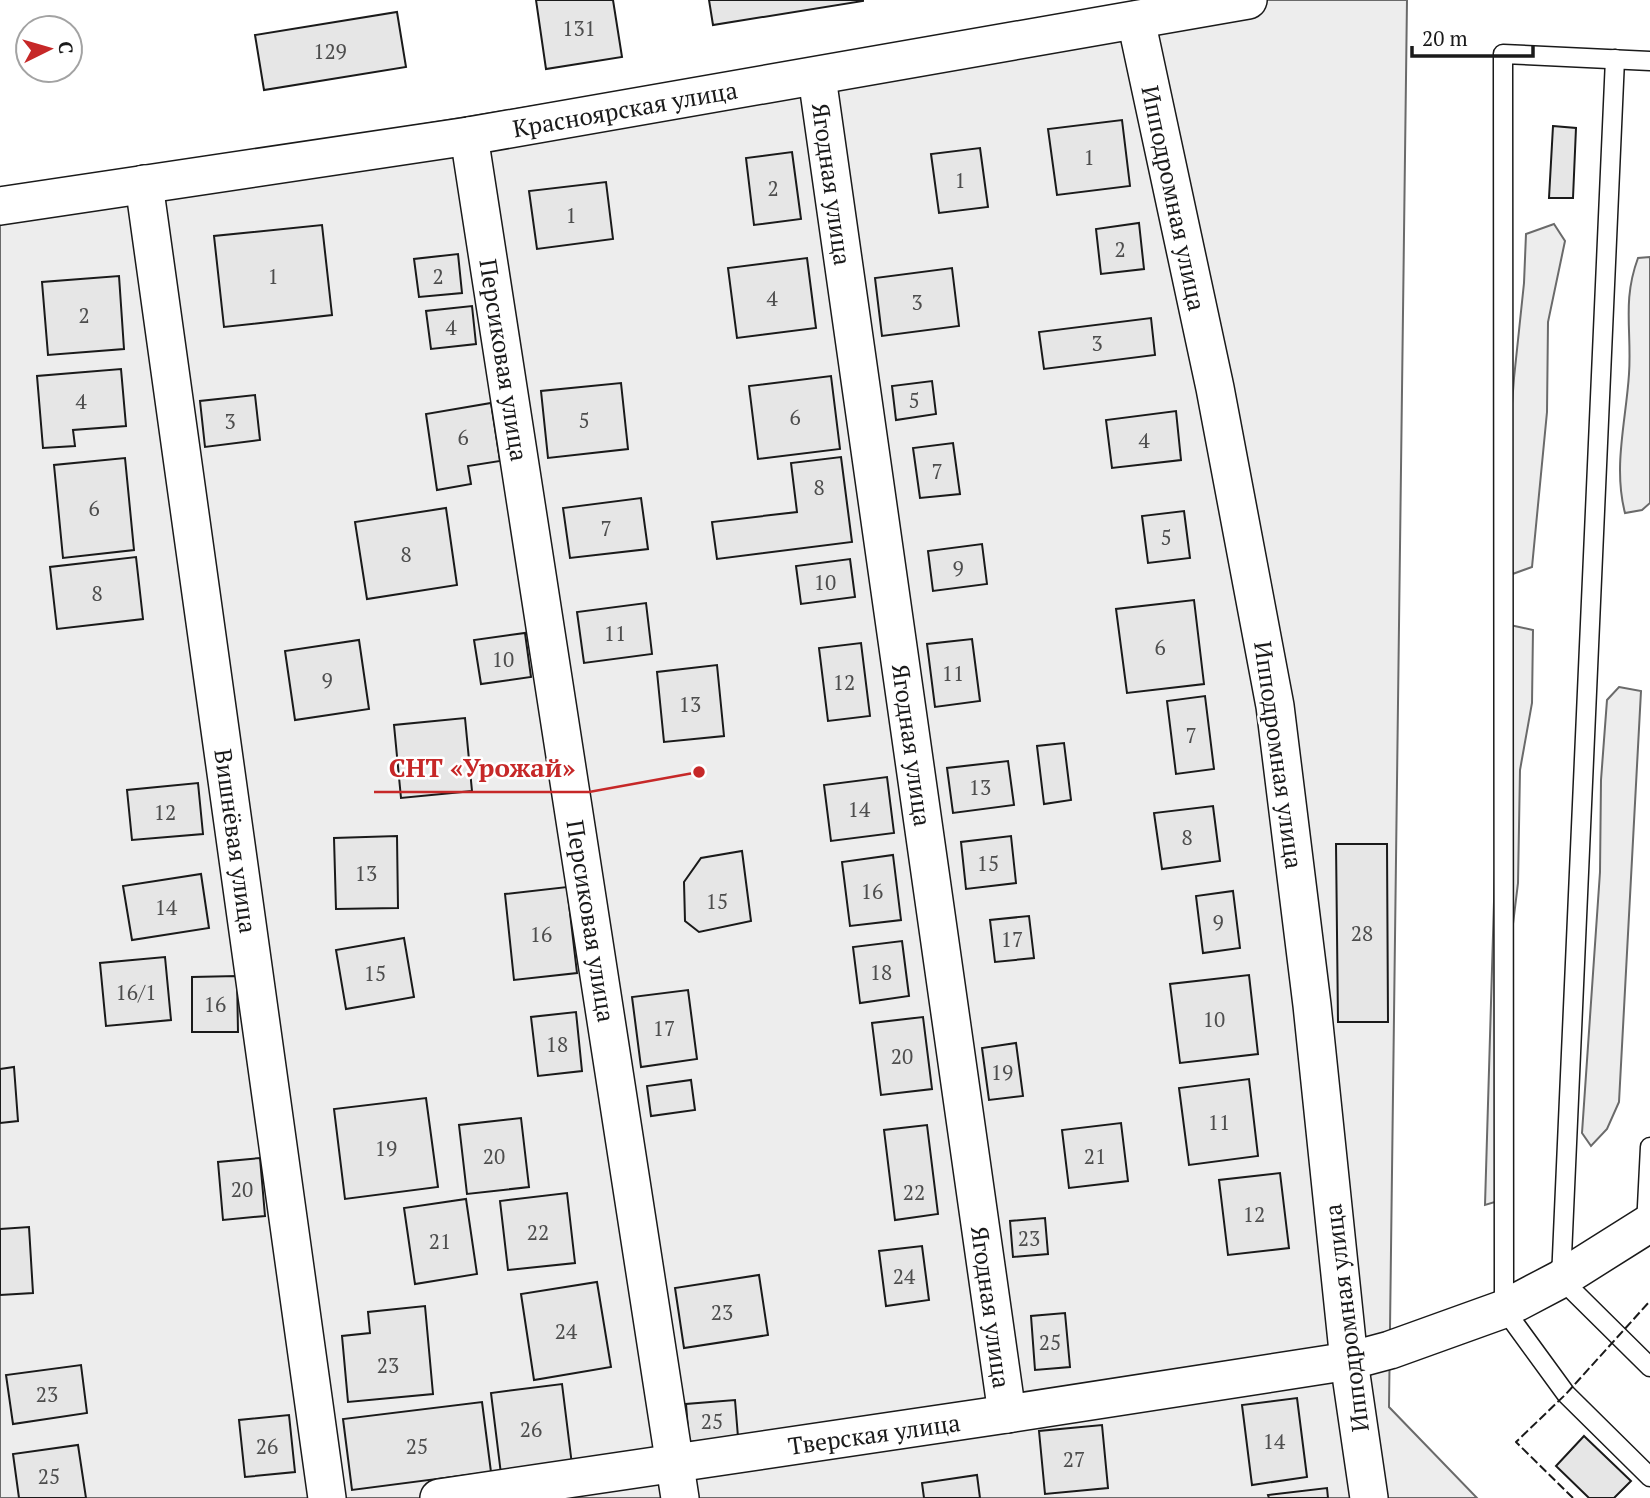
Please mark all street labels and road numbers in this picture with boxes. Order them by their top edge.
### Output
street label: Красноярская улица [510,73,740,145]
street label: Ипподромная улица [1134,82,1214,314]
street label: Ягодная улица [805,101,859,267]
street label: Персиковая улица [472,257,536,463]
street label: Ипподромная улица [1247,639,1311,871]
street label: Ягодная улица [885,662,939,828]
street label: Вишнёвая улица [207,747,265,935]
street label: Персиковая улица [559,818,623,1024]
street label: Ипподромная улица [1316,1202,1376,1434]
street label: Ягодная улица [964,1224,1018,1390]
street label: Тверская улица [786,1406,962,1462]

